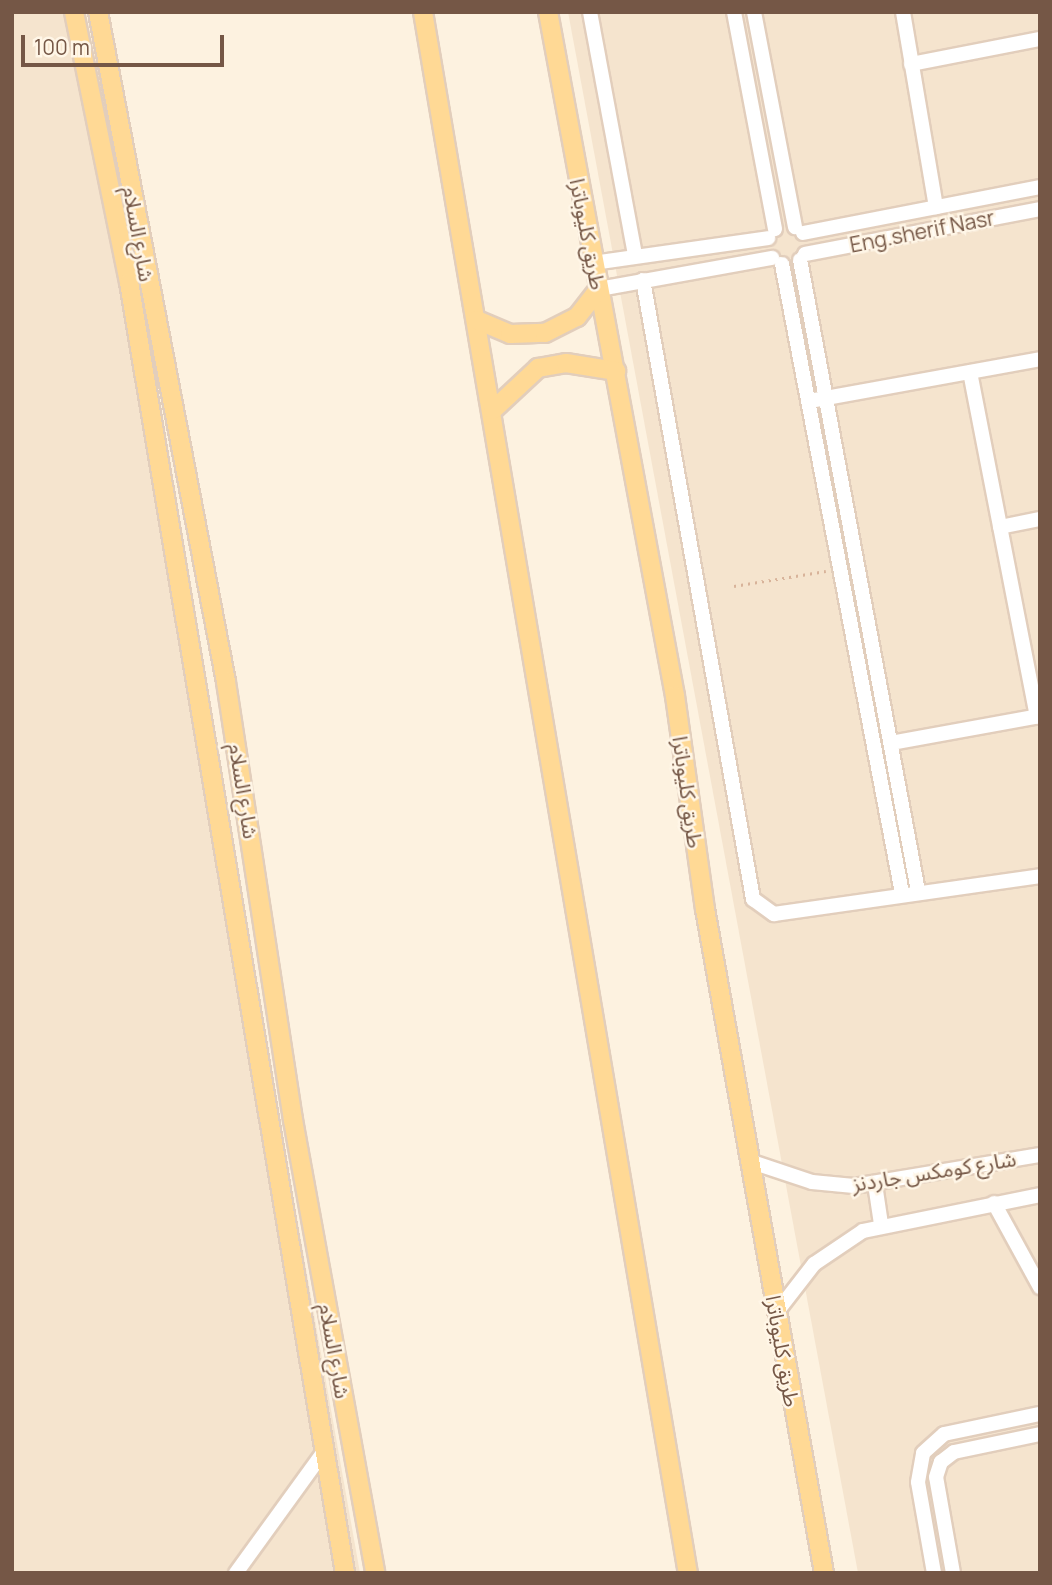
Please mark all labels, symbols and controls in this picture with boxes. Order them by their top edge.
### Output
scale bar [24,21,228,65]
text: 100 m [34,33,90,61]
street label: طريق كليوباترا [565,176,611,292]
street label: شارع السلام [118,184,160,284]
street label: Eng.sherif Nasr [848,205,996,257]
street label: طريق كليوباترا [668,734,708,850]
street label: شارع السلام [224,742,264,840]
street label: شارع كومكس جاردنز [850,1146,1018,1196]
street label: طريق كليوباترا [761,1293,805,1409]
street label: شارع السلام [314,1301,356,1401]

